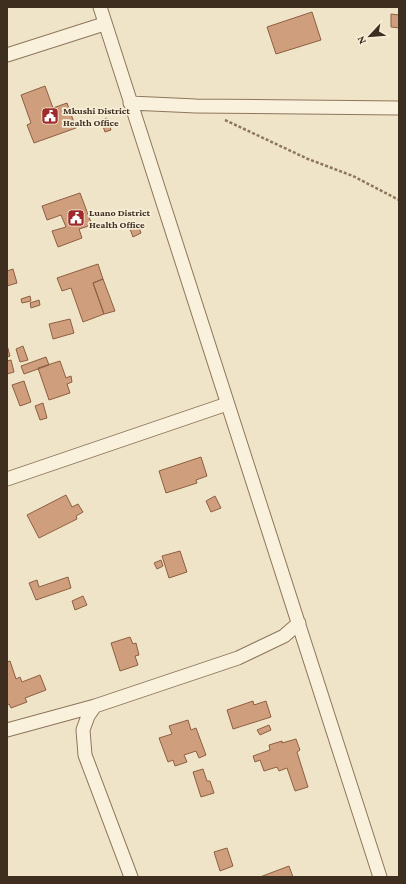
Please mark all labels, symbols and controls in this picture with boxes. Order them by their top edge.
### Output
north arrow [350,16,390,56]
text: N [354,34,368,46]
place label: Mkushi District Health Office [63,105,130,128]
public building icon: Mkushi District Health Office [40,106,60,126]
place label: Luano District Health Office [89,207,151,230]
public building icon: Luano District Health Office [66,208,86,228]

